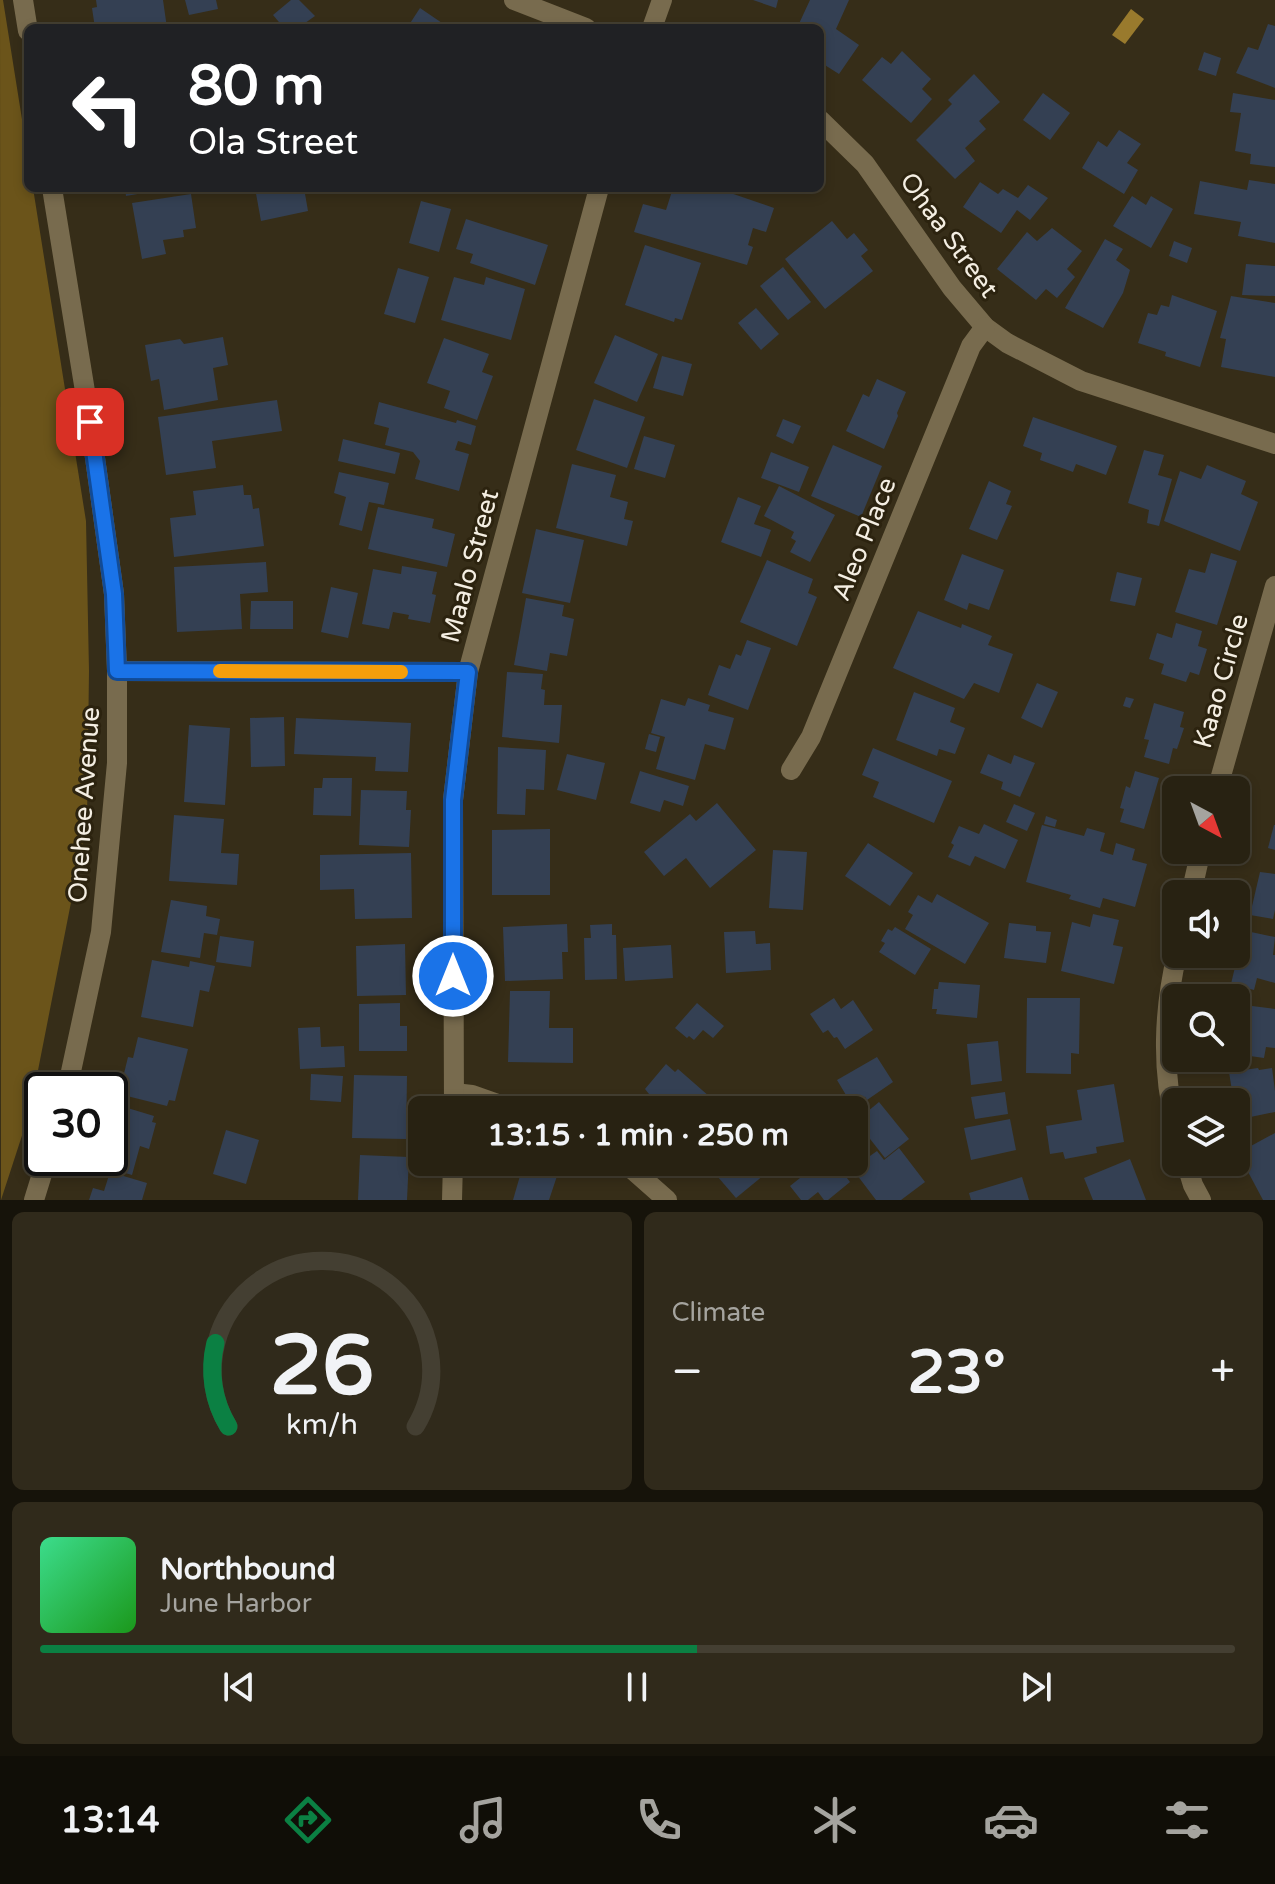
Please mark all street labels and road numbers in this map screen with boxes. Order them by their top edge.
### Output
street label: Ohaa Street [893,166,1005,304]
street label: Aleo Place [825,473,903,605]
street label: Maalo Street [435,486,505,646]
street label: Kaao Circle [1187,610,1255,752]
street label: Onehee Avenue [62,706,106,904]

